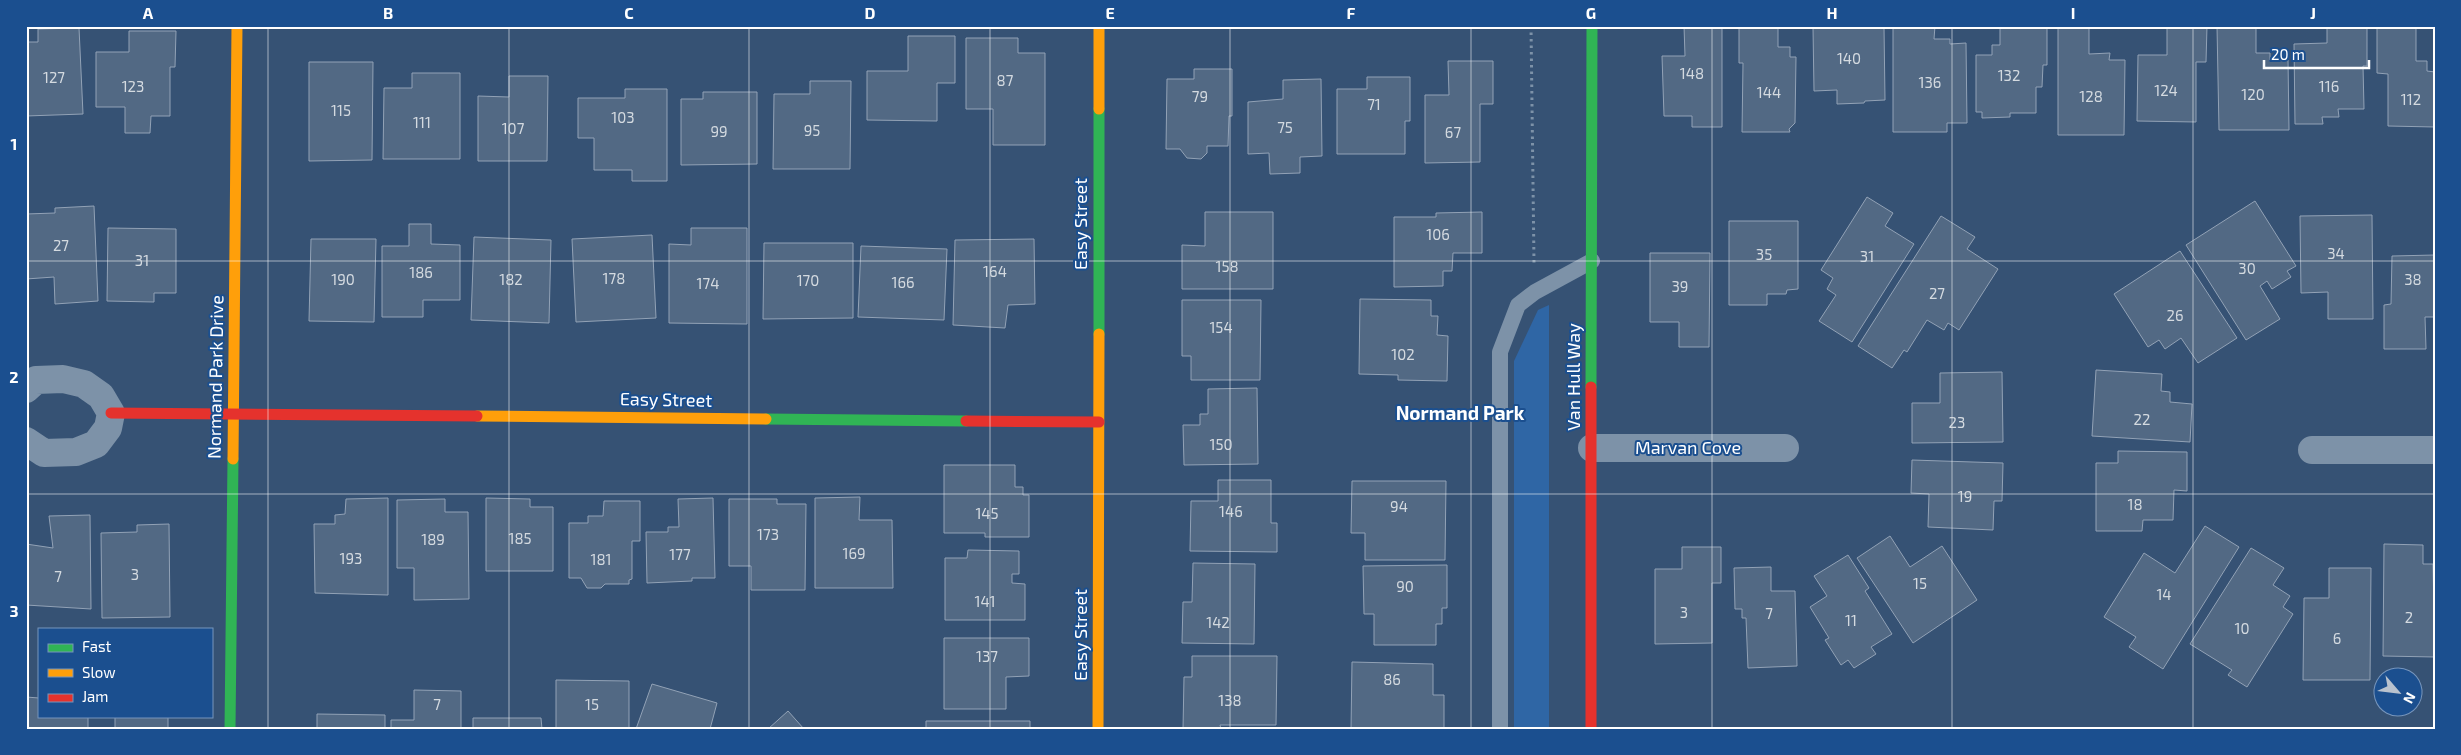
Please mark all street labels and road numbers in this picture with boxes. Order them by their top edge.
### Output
street label: Easy Street [1069,178,1091,270]
street label: Normand Park Drive [203,295,227,459]
street label: Van Hull Way [1562,323,1584,431]
street label: Easy Street [620,387,712,411]
street label: Marvan Cove [1635,436,1741,458]
street label: Easy Street [1069,589,1091,681]

